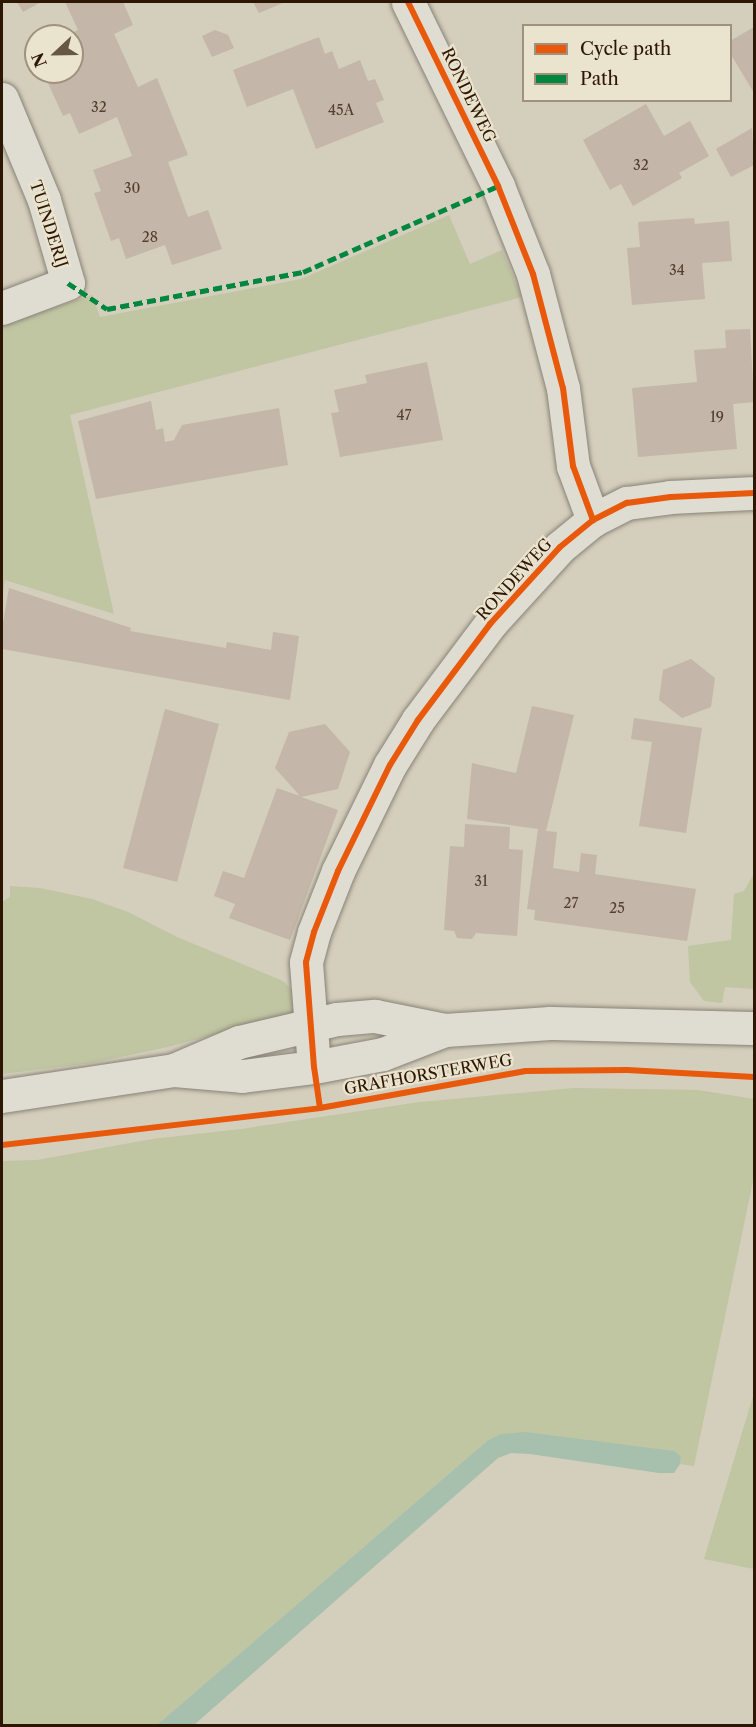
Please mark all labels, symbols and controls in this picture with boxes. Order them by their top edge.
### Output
north arrow [24,24,84,84]
legend [522,24,732,102]
text: Cycle path [580,38,671,60]
street label: RONDEWEG [438,44,500,146]
text: N [27,50,51,70]
text: Path [580,68,619,90]
house number: 32 [91,99,107,115]
house number: 45A [328,102,354,118]
house number: 32 [633,157,649,173]
street label: TUINDERIJ [26,178,72,270]
house number: 30 [124,180,140,196]
house number: 28 [142,229,158,245]
house number: 34 [669,262,685,278]
house number: 47 [397,407,411,423]
house number: 19 [710,409,724,425]
street label: RONDEWEG [472,534,556,624]
house number: 31 [474,873,488,889]
house number: 27 [564,895,578,911]
house number: 25 [609,900,625,916]
street label: GRAFHORSTERWEG [342,1050,514,1098]

